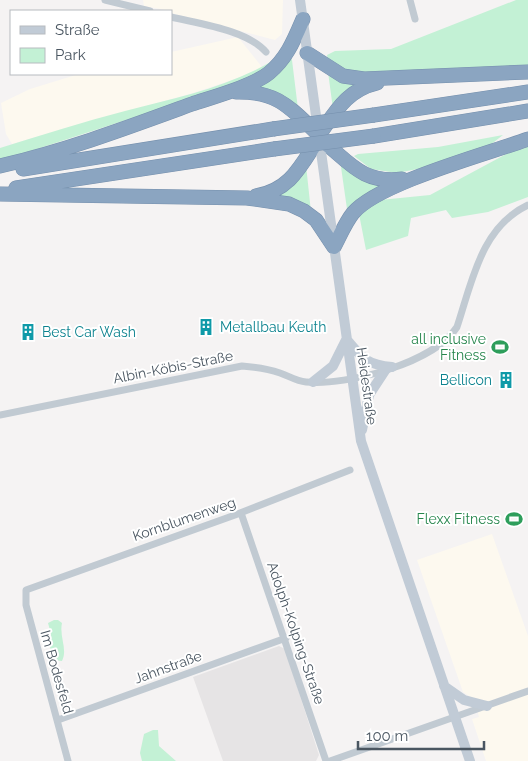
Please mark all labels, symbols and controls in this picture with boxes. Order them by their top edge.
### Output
legend [10,10,172,75]
text: Straße [55,21,100,39]
text: Park [55,46,86,64]
building icon: Metallbau Keuth [196,317,216,337]
place label: Metallbau Keuth [220,319,326,335]
building icon: Best Car Wash [18,322,38,342]
place label: Best Car Wash [42,324,136,340]
place label: all inclusive Fitness [411,331,486,363]
sports icon: all inclusive Fitness [490,337,510,357]
street label: Heidestraße [354,346,380,426]
street label: Albin-Köbis-Straße [112,348,234,386]
building icon: Bellicon [496,370,516,390]
place label: Bellicon [440,372,492,388]
street label: Kornblumenweg [130,494,238,544]
sports icon: Flexx Fitness [504,509,524,529]
place label: Flexx Fitness [416,511,500,527]
street label: Adolph-Kolping-Straße [264,560,328,706]
street label: Im Bodesfeld [37,628,77,716]
street label: Jahnstraße [132,647,204,687]
scale bar [358,718,484,750]
text: 100 m [366,727,408,745]

